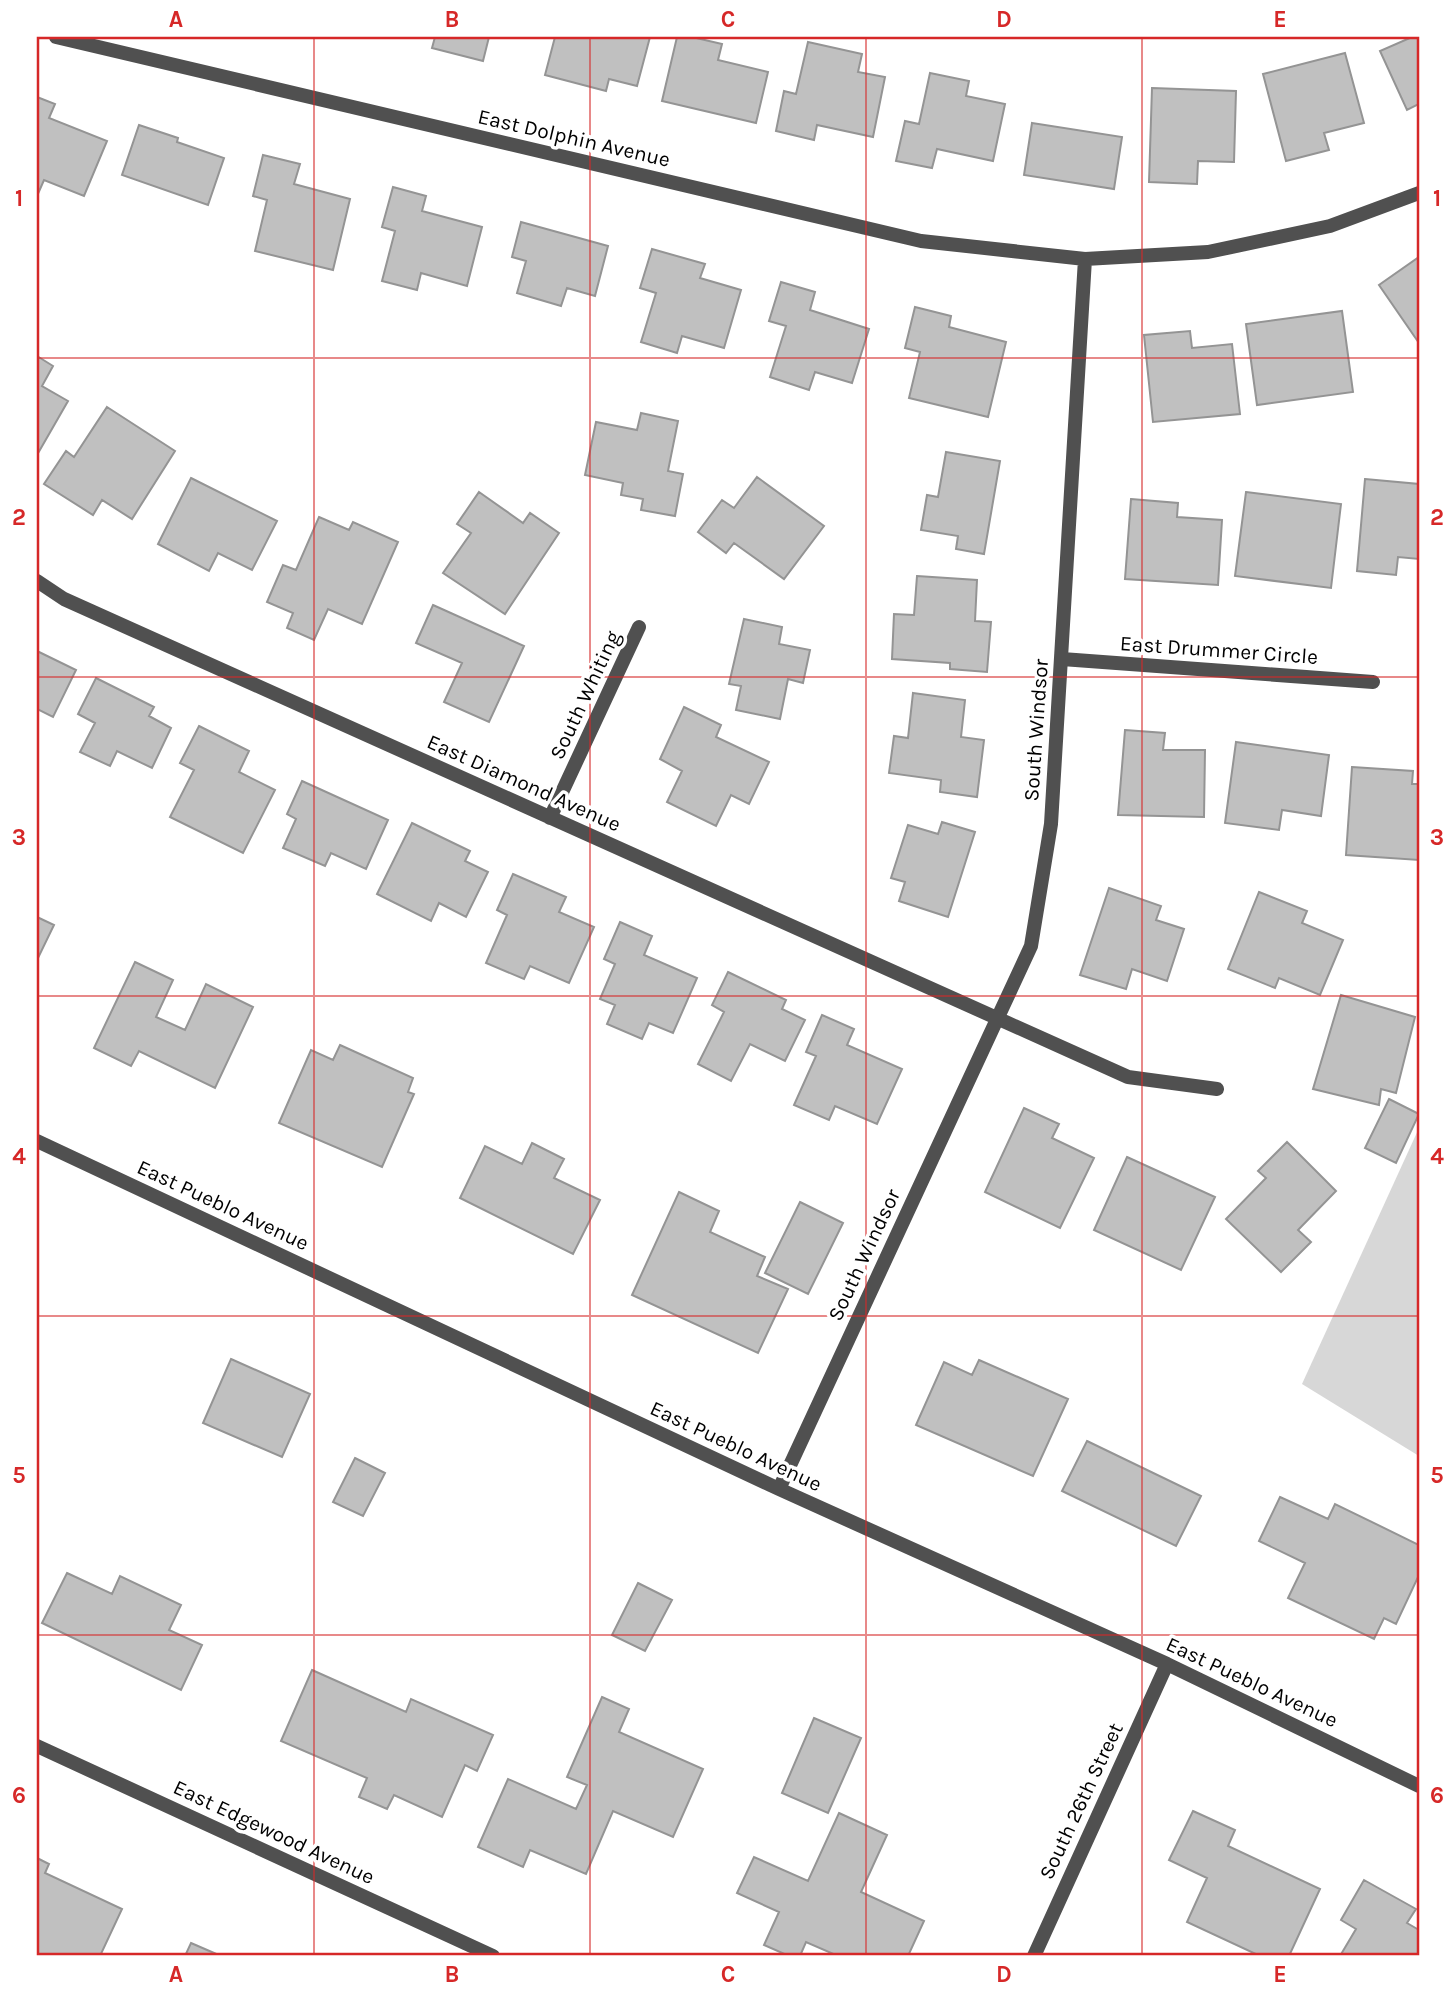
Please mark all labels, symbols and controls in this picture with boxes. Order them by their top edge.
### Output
text: A [169,6,183,33]
text: B [445,6,459,33]
text: C [721,6,735,33]
text: D [996,6,1012,33]
text: E [1273,6,1287,33]
street label: East Dolphin Avenue [476,104,672,172]
text: 1 [15,185,23,212]
text: 1 [1433,185,1441,212]
text: 2 [12,504,26,531]
text: 2 [1430,504,1444,531]
street label: South Whiting [545,627,625,763]
street label: East Drummer Circle [1119,631,1319,669]
street label: South Windsor [1019,658,1053,802]
street label: East Diamond Avenue [424,729,624,837]
text: 3 [12,824,26,851]
text: 3 [1430,824,1444,851]
text: 4 [12,1143,26,1170]
text: 4 [1430,1143,1444,1170]
street label: East Pueblo Avenue [134,1155,312,1255]
street label: South Windsor [823,1185,905,1325]
street label: East Pueblo Avenue [647,1396,825,1496]
text: 5 [12,1462,26,1489]
text: 5 [1430,1462,1444,1489]
street label: East Pueblo Avenue [1163,1632,1341,1732]
street label: South 26th Street [1034,1719,1128,1883]
street label: East Edgewood Avenue [170,1775,378,1889]
text: 6 [12,1782,26,1809]
text: 6 [1430,1782,1444,1809]
text: A [169,1961,183,1988]
text: B [445,1961,459,1988]
text: C [721,1961,735,1988]
text: D [996,1961,1012,1988]
text: E [1273,1961,1287,1988]

